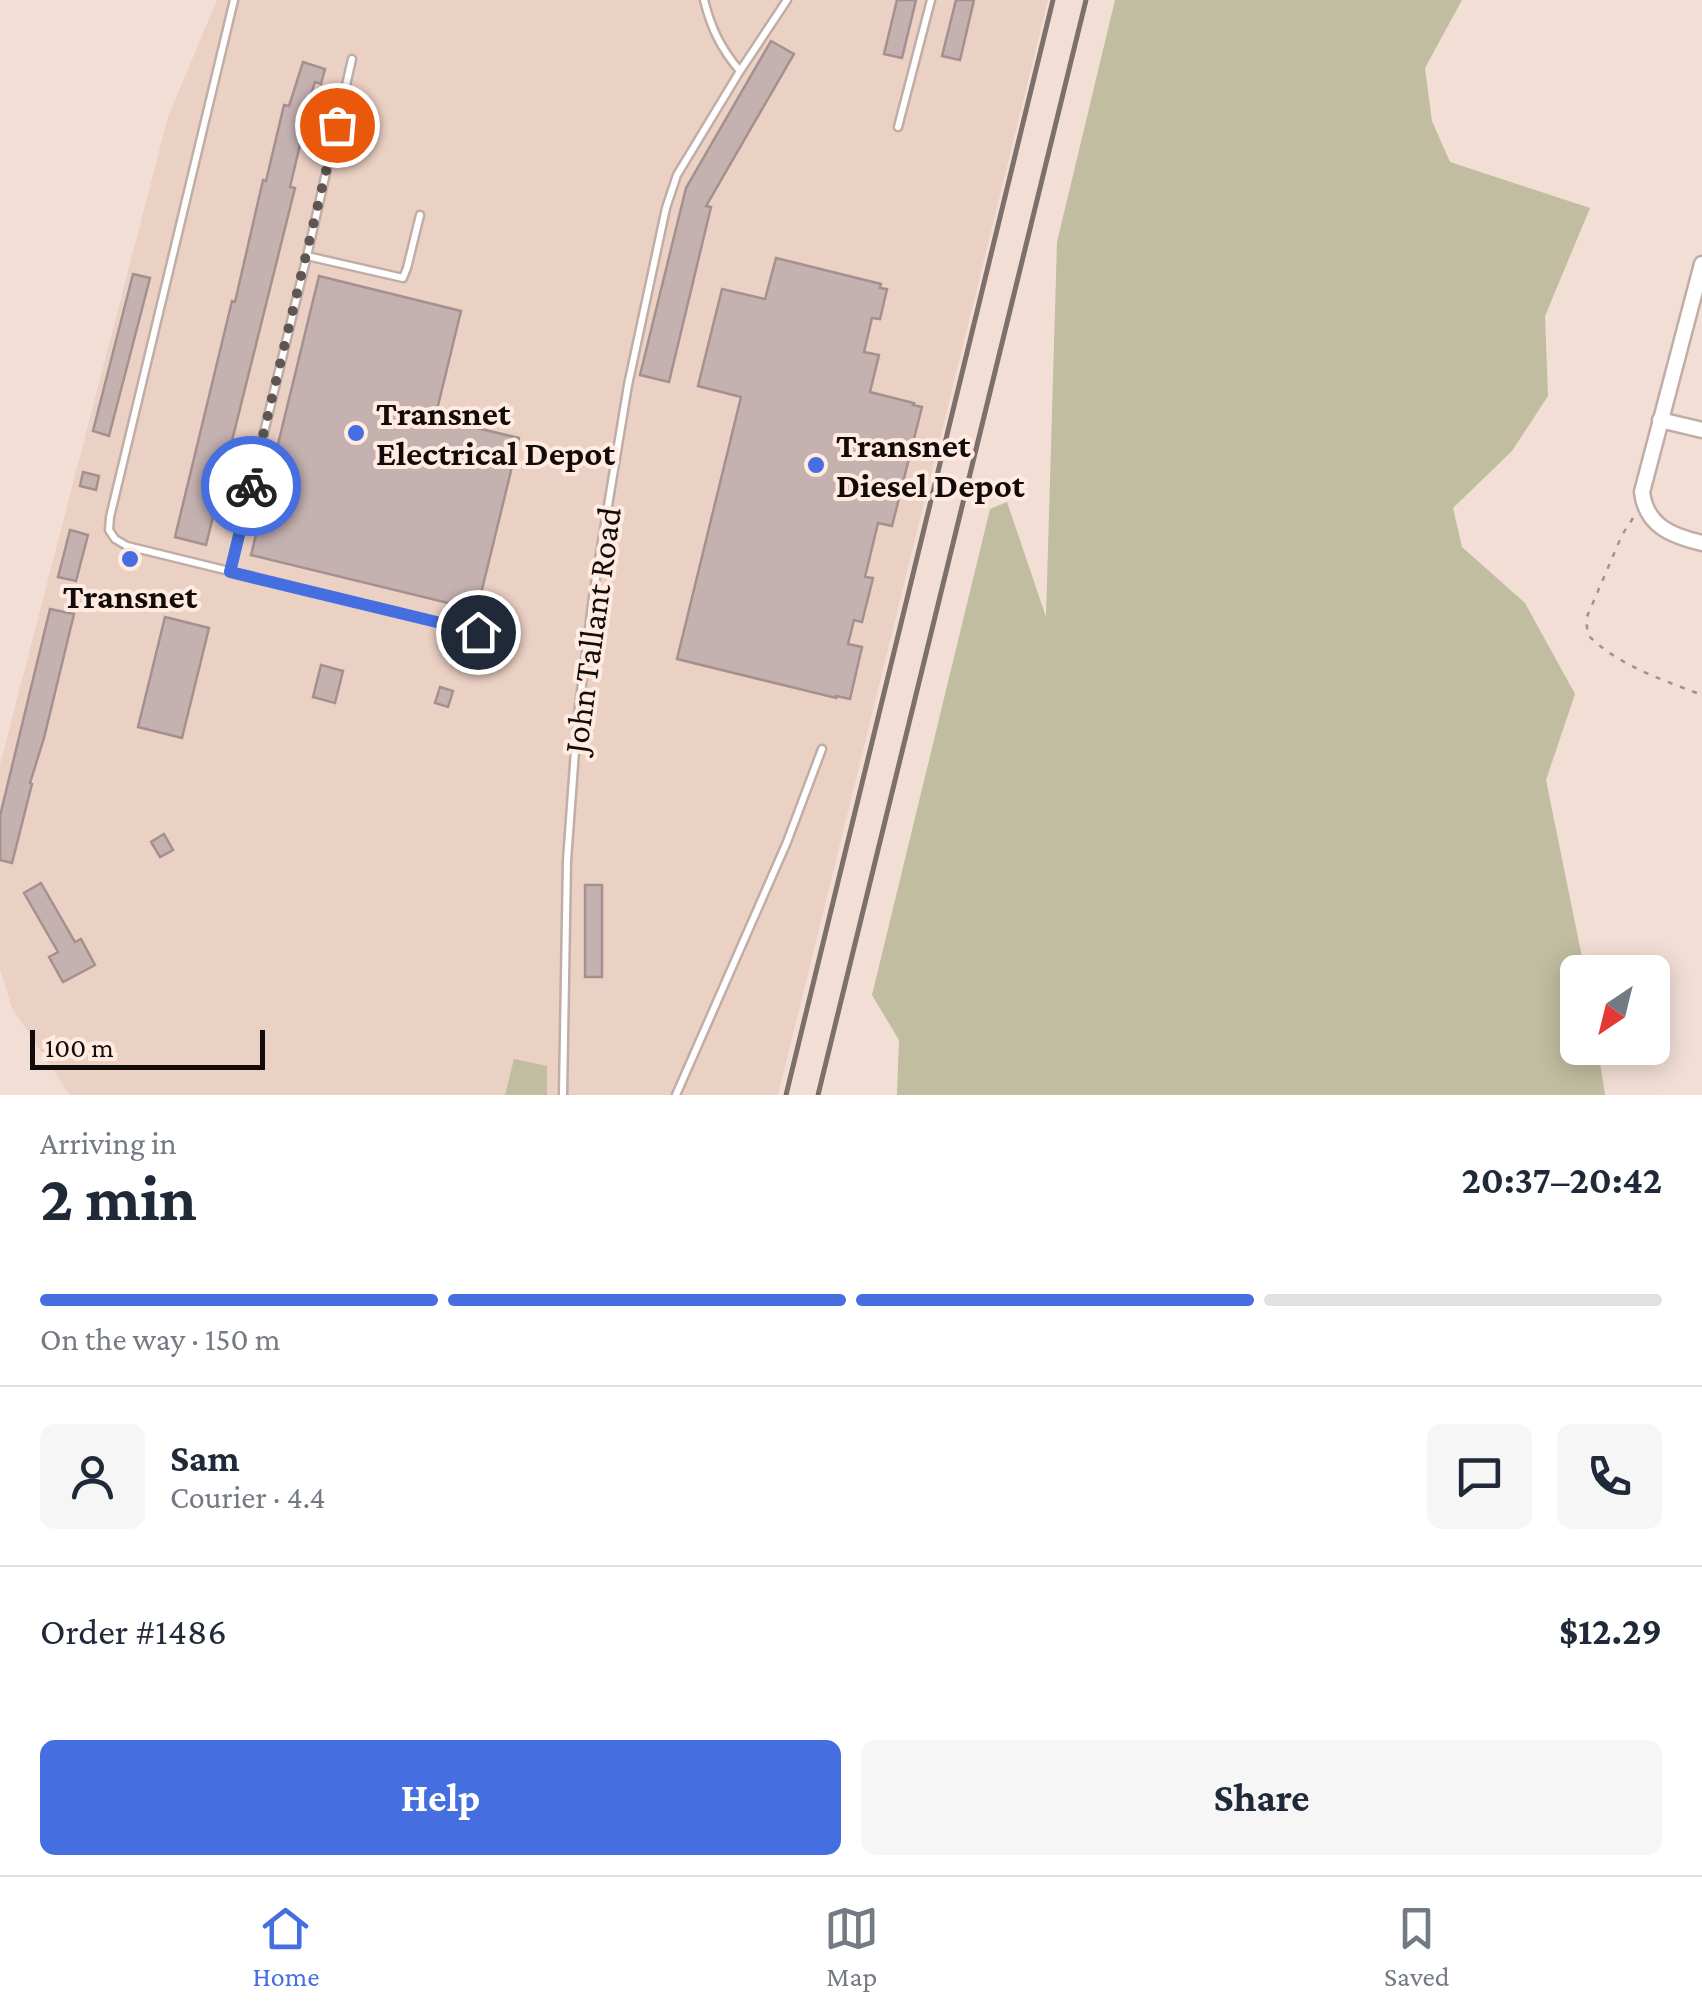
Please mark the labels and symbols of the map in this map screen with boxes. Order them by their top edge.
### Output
pin [295,83,380,168]
place label: Transnet Electrical Depot [376,394,615,473]
marker: Transnet Electrical Depot [345,422,367,444]
place label: Transnet Diesel Depot [836,426,1025,505]
courier [201,436,301,536]
marker: Transnet Diesel Depot [805,454,827,476]
street label: John Tallant Road [555,504,629,759]
marker: Transnet [119,548,141,570]
place label: Transnet [63,577,198,616]
pin [436,590,521,675]
north arrow [1560,955,1670,1065]
scale bar [30,1025,265,1070]

